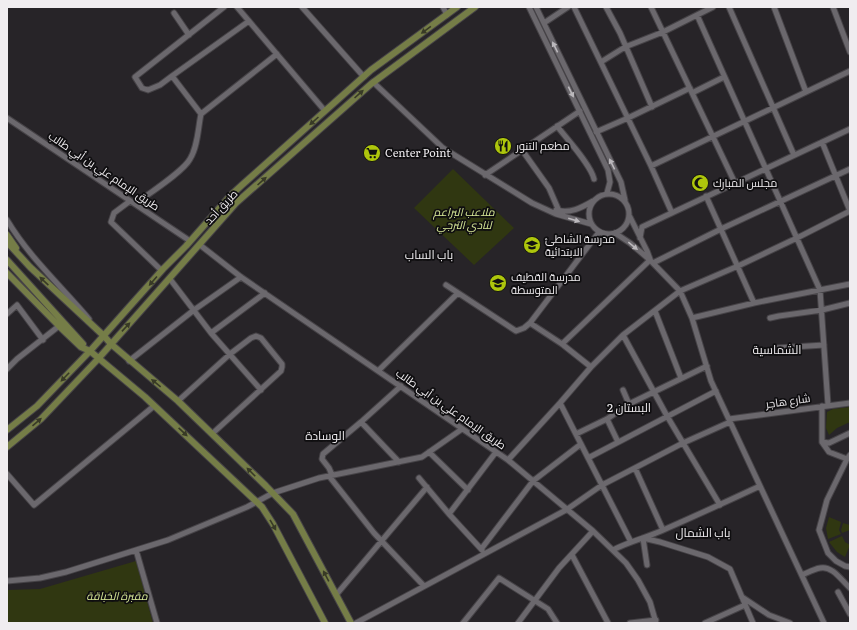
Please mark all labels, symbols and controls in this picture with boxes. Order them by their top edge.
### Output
one-way arrow [420,26,431,34]
one-way arrow [552,41,558,53]
one-way arrow [568,87,574,98]
one-way arrow [354,90,364,99]
one-way arrow [309,116,319,125]
street label: طريق الإمام علي بن أبي طالب [45,127,163,215]
restaurant icon: مطعم التنور [493,136,513,156]
place label: مطعم التنور [515,137,569,154]
supermarket icon: Center Point [362,143,382,163]
place label: Center Point [385,144,451,160]
one-way arrow [609,158,615,170]
mosque icon: مجلس المبارك [690,173,710,193]
place label: مجلس المبارك [713,174,777,190]
one-way arrow [257,176,267,185]
street label: طريق أحد [200,185,241,227]
park label: ملاعب البراعم لنادي الترجي [432,203,496,234]
one-way arrow [569,217,581,223]
place label: مدرسة الشاطئ الابتدائية [545,230,615,259]
school or university icon: مدرسة الشاطئ الابتدائية [522,235,542,255]
one-way arrow [628,242,638,250]
district label: باب الساب [405,245,453,263]
place label: مدرسة القطيف المتوسطة [511,268,581,297]
school or university icon: مدرسة القطيف المتوسطة [488,273,508,293]
one-way arrow [39,276,49,286]
one-way arrow [149,276,158,287]
one-way arrow [122,322,131,333]
district label: الشماسية [753,340,801,358]
street label: طريق الإمام علي بن أبي طالب [392,364,510,454]
one-way arrow [60,372,70,382]
one-way arrow [151,378,162,387]
street label: شارع هاجر [764,389,811,412]
district label: البستان 2 [607,398,651,416]
one-way arrow [32,417,42,426]
district label: الوسادة [305,426,345,444]
one-way arrow [178,427,187,436]
one-way arrow [246,467,256,476]
one-way arrow [269,519,276,531]
district label: باب الشمال [675,523,731,541]
one-way arrow [323,570,329,582]
park label: مقبرة الخباقة [86,587,149,603]

